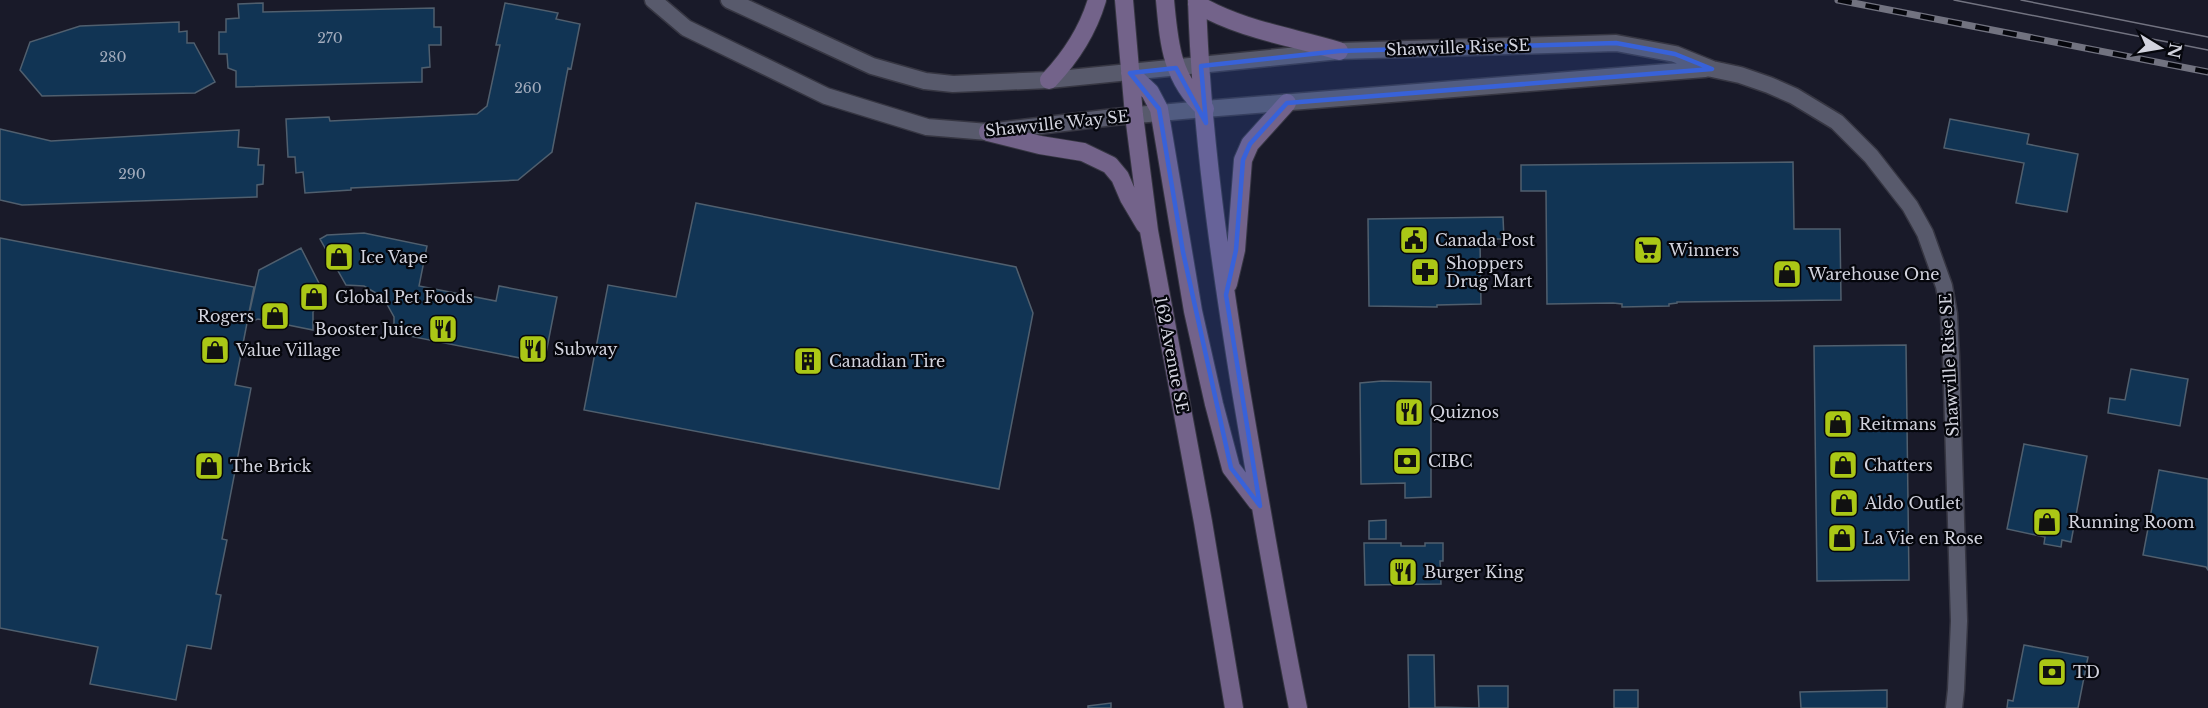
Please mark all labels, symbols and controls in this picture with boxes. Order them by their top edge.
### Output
north arrow [2130,18,2190,78]
house number: 270 [317,29,343,47]
street label: Shawville Rise SE [1386,34,1530,60]
text: N [2163,42,2186,60]
house number: 280 [99,48,127,66]
house number: 260 [514,79,542,97]
street label: Shawville Way SE [984,106,1130,140]
house number: 290 [118,165,146,183]
public building icon: Canada Post [1398,224,1430,256]
place label: Canada Post [1435,230,1535,250]
supermarket icon: Winners [1632,234,1664,266]
place label: Winners [1668,240,1739,260]
shop icon: Ice Vape [323,241,355,273]
place label: Ice Vape [360,247,428,267]
place label: Shoppers Drug Mart [1446,253,1532,291]
pharmacy icon: Shoppers Drug Mart [1409,256,1441,288]
shop icon: Warehouse One [1771,258,1803,290]
place label: Warehouse One [1807,264,1939,284]
shop icon: Global Pet Foods [298,281,330,313]
place label: Global Pet Foods [335,287,473,307]
street label: Shawville Rise SE [1935,293,1963,437]
street label: 162 Avenue SE [1151,295,1193,415]
shop icon: Rogers [259,300,291,332]
place label: Rogers [198,306,254,326]
restaurant icon: Booster Juice [427,313,459,345]
place label: Booster Juice [315,319,422,339]
restaurant icon: Subway [517,333,549,365]
shop icon: Value Village [199,334,231,366]
place label: Subway [554,339,618,359]
place label: Value Village [235,340,341,360]
building icon: Canadian Tire [792,345,824,377]
place label: Canadian Tire [829,351,945,371]
restaurant icon: Quiznos [1393,396,1425,428]
place label: Quiznos [1430,402,1499,422]
shop icon: Reitmans [1822,408,1854,440]
place label: Reitmans [1859,414,1937,434]
bank icon: CIBC [1391,445,1423,477]
shop icon: Chatters [1827,449,1859,481]
shop icon: The Brick [193,450,225,482]
place label: CIBC [1428,451,1473,471]
place label: Chatters [1864,455,1933,475]
place label: The Brick [230,456,312,476]
shop icon: Aldo Outlet [1828,487,1860,519]
place label: Aldo Outlet [1864,493,1961,513]
shop icon: Running Room [2031,506,2063,538]
place label: Running Room [2068,512,2194,532]
shop icon: La Vie en Rose [1826,522,1858,554]
place label: La Vie en Rose [1863,528,1983,548]
restaurant icon: Burger King [1387,556,1419,588]
place label: Burger King [1424,562,1524,582]
bank icon: TD [2036,656,2068,688]
place label: TD [2073,662,2100,682]

